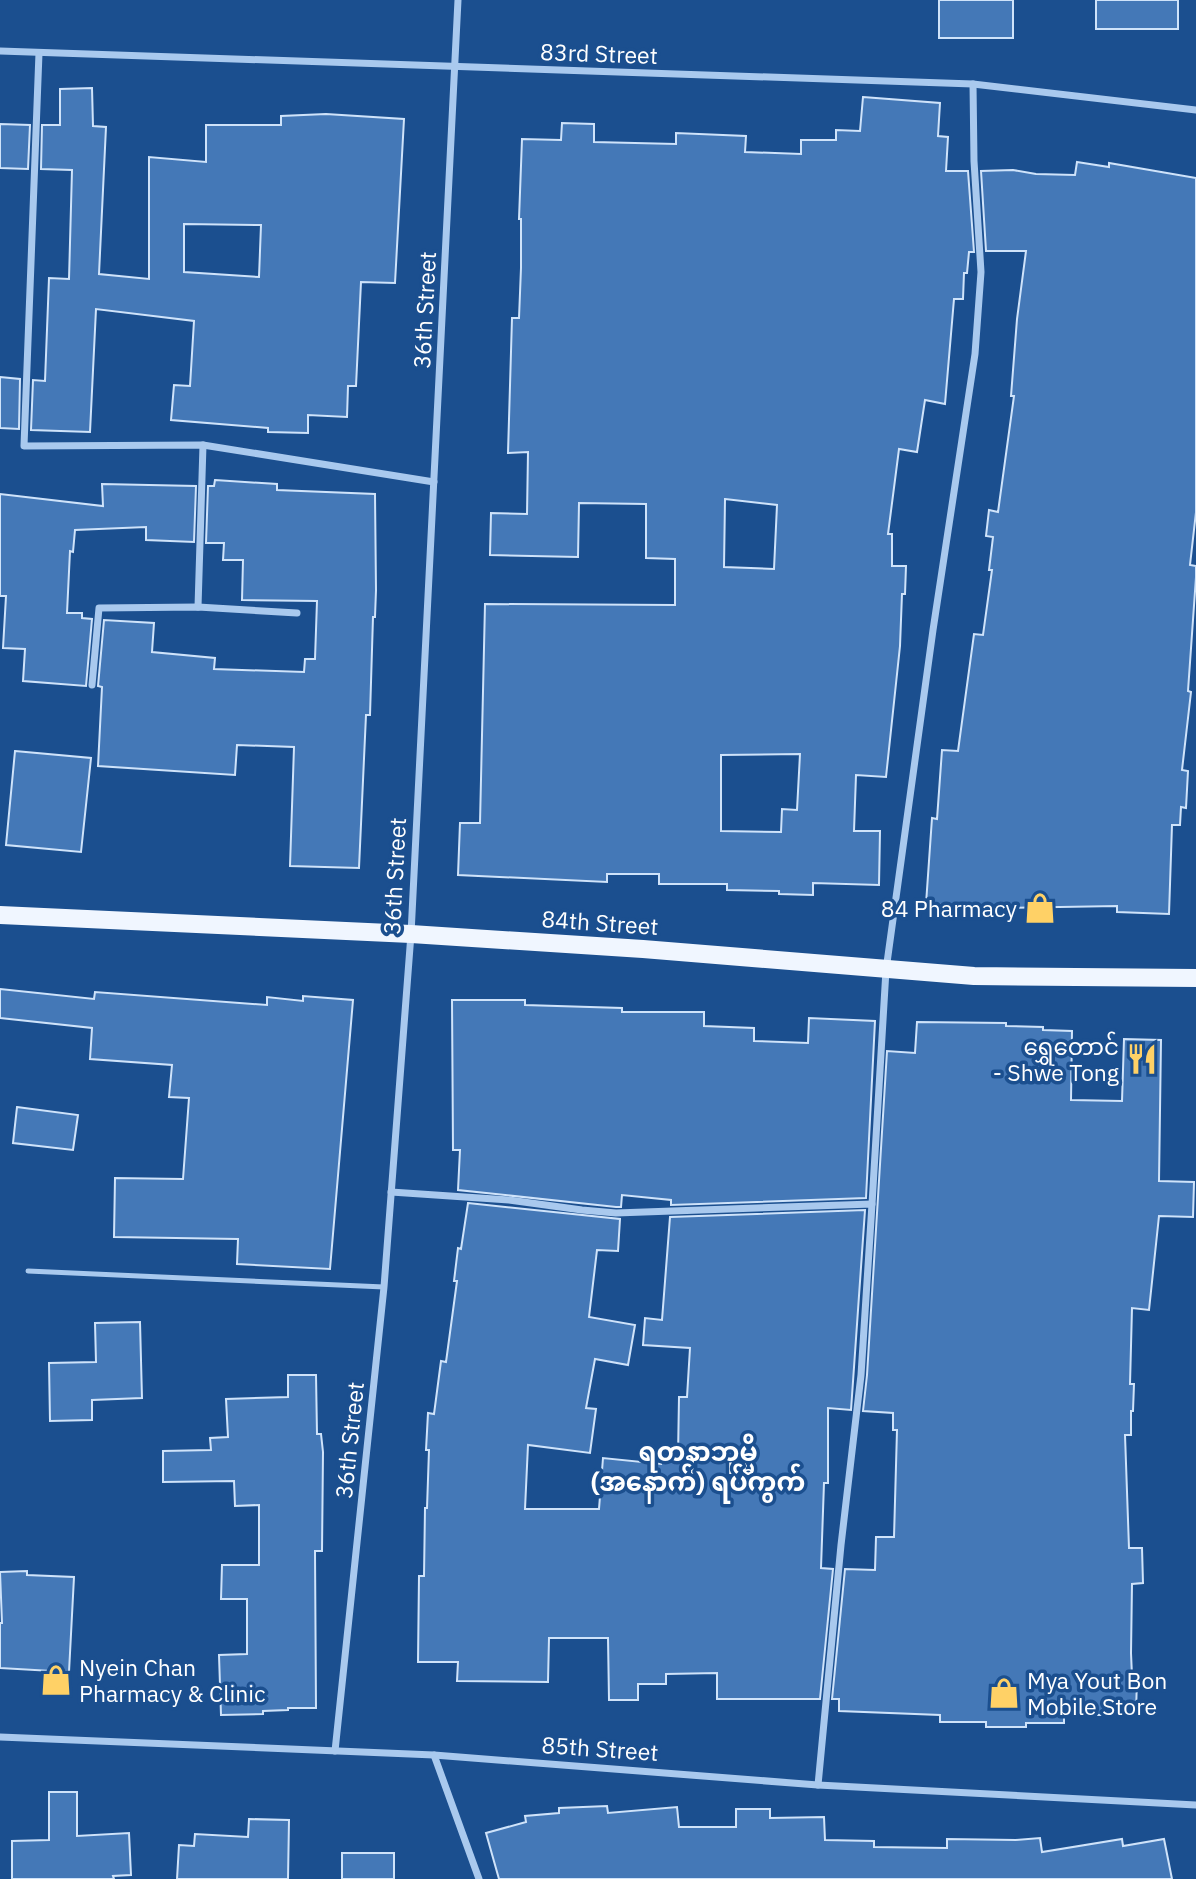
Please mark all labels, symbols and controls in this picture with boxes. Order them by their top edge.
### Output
street label: 83rd Street [540,36,658,70]
street label: 36th Street [406,251,442,369]
street label: 36th Street [376,817,412,935]
shop icon: 84 Pharmacy [1023,891,1057,925]
place label: 84 Pharmacy [881,893,1018,923]
street label: 84th Street [540,903,660,941]
place label: ရွှေတောင် - Shwe Tong [993,1031,1119,1087]
restaurant icon: ရွှေတောင် - Shwe Tong [1125,1042,1159,1076]
street label: 36th Street [328,1380,370,1500]
district label: ရတနာဘုမ္မိ (အနောက်) ရပ်ကွက် [591,1433,805,1504]
place label: Nyein Chan Pharmacy & Clinic [79,1652,266,1708]
shop icon: Nyein Chan Pharmacy & Clinic [39,1663,73,1697]
place label: Mya Yout Bon Mobile Store [1027,1665,1167,1721]
shop icon: Mya Yout Bon Mobile Store [987,1676,1021,1710]
street label: 85th Street [540,1729,660,1767]

